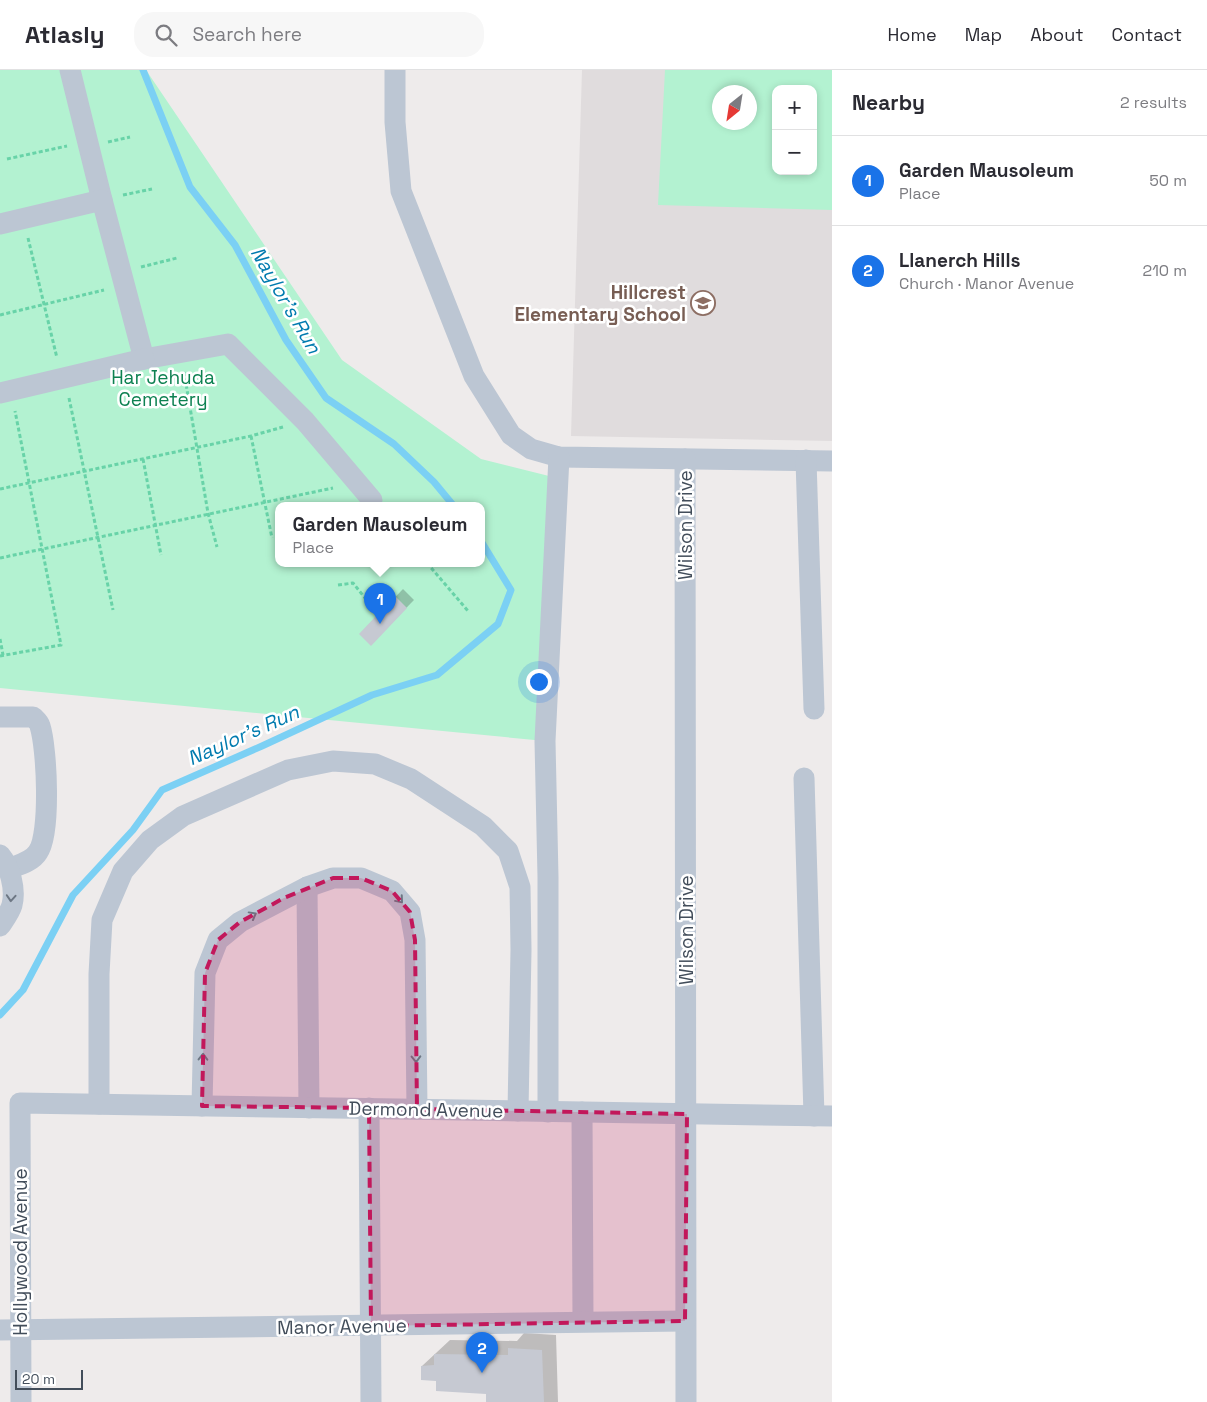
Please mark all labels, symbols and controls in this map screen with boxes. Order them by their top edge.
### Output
search box [134,12,484,57]
text: Atlasly [25,19,104,50]
icon: search [152,21,180,49]
text: Search here [192,22,302,47]
text: Home [888,23,937,46]
text: Map [965,23,1002,46]
text: About [1030,23,1084,46]
text: Contact [1112,23,1182,46]
north arrow [712,85,757,130]
map controls [772,85,817,175]
button: + [772,85,817,130]
text: Nearby [852,89,925,116]
text: 2 results [1120,92,1187,113]
button: − [772,130,817,175]
text: Garden Mausoleum [899,158,1074,183]
text: 1 [864,170,872,191]
text: 50 m [1149,170,1187,191]
text: Place [899,183,941,204]
water label: Naylor's Run [245,242,327,359]
text: Llanerch Hills [899,248,1020,273]
text: 2 [863,260,873,281]
text: 210 m [1143,260,1187,281]
text: Church · Manor Avenue [899,273,1074,294]
place label: Hillcrest Elementary School [514,280,686,327]
school or university icon: Hillcrest Elementary School [690,290,716,316]
park label: Har Jehuda Cemetery [111,365,215,412]
street label: Wilson Drive [673,470,698,580]
popup [275,502,485,567]
text: Garden Mausoleum [292,512,468,537]
text: Place [292,537,334,558]
pin: 1 [364,583,396,624]
your location [526,669,552,695]
water label: Naylor's Run [183,699,303,771]
street label: Wilson Drive [674,875,699,985]
one-way arrow [6,895,17,903]
one-way arrow [395,895,404,904]
one-way arrow [247,911,256,921]
one-way arrow [198,1053,208,1060]
one-way arrow [411,1055,422,1063]
street label: Dermond Avenue [348,1096,504,1123]
street label: Hollywood Avenue [8,1168,33,1336]
street label: Manor Avenue [277,1313,407,1340]
pin: 2 [466,1332,498,1373]
scale bar [15,1367,82,1390]
text: 20 m [22,1370,55,1388]

